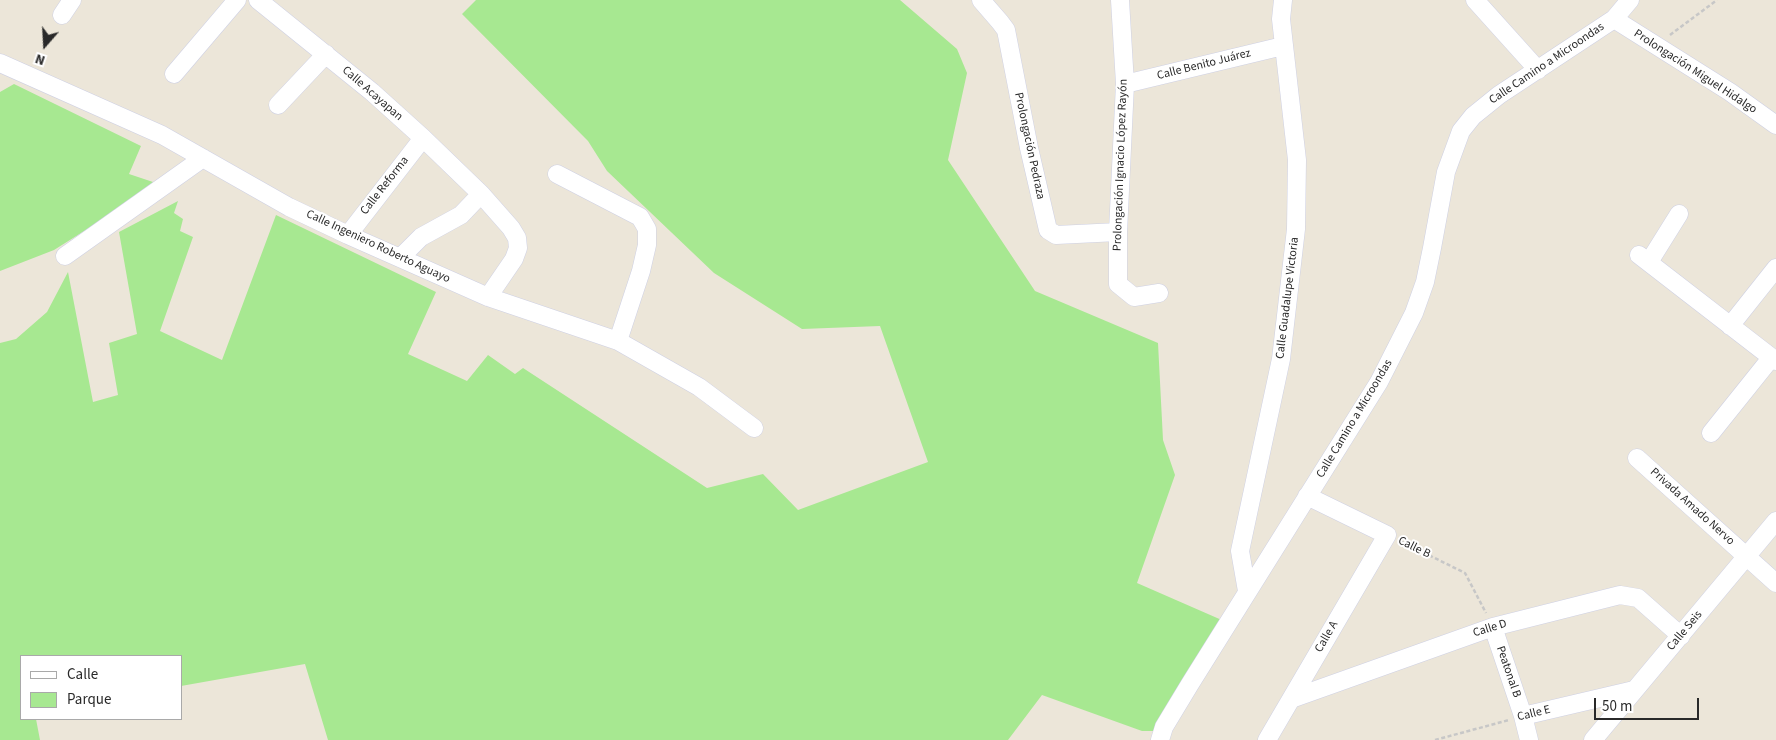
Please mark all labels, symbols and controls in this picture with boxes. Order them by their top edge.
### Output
north arrow [20,20,70,70]
street label: Calle Camino a Microondas [1487,20,1607,108]
street label: Prolongación Miguel Hidalgo [1631,27,1759,117]
street label: Calle Benito Juárez [1156,46,1252,84]
text: N [32,48,48,70]
street label: Calle Acayapan [339,64,405,124]
street label: Prolongación Ignacio López Rayón [1111,79,1131,251]
street label: Prolongación Pedraza [1011,91,1047,201]
street label: Calle Reforma [358,154,412,218]
street label: Calle Ingeniero Roberto Aguayo [304,207,452,287]
street label: Calle Guadalupe Victoria [1273,236,1303,360]
street label: Calle Camino a Microondas [1314,357,1396,481]
street label: Privada Amado Nervo [1647,465,1737,549]
street label: Calle B [1395,534,1433,562]
street label: Calle Seis [1664,608,1706,654]
street label: Calle D [1471,617,1509,641]
street label: Calle A [1312,619,1342,655]
street label: Peatonal B [1492,644,1524,700]
legend [20,655,182,720]
text: Calle [67,664,98,685]
scale bar [1596,688,1701,720]
text: Parque [67,689,111,710]
text: 50 m [1602,696,1632,717]
street label: Calle E [1516,703,1552,725]

